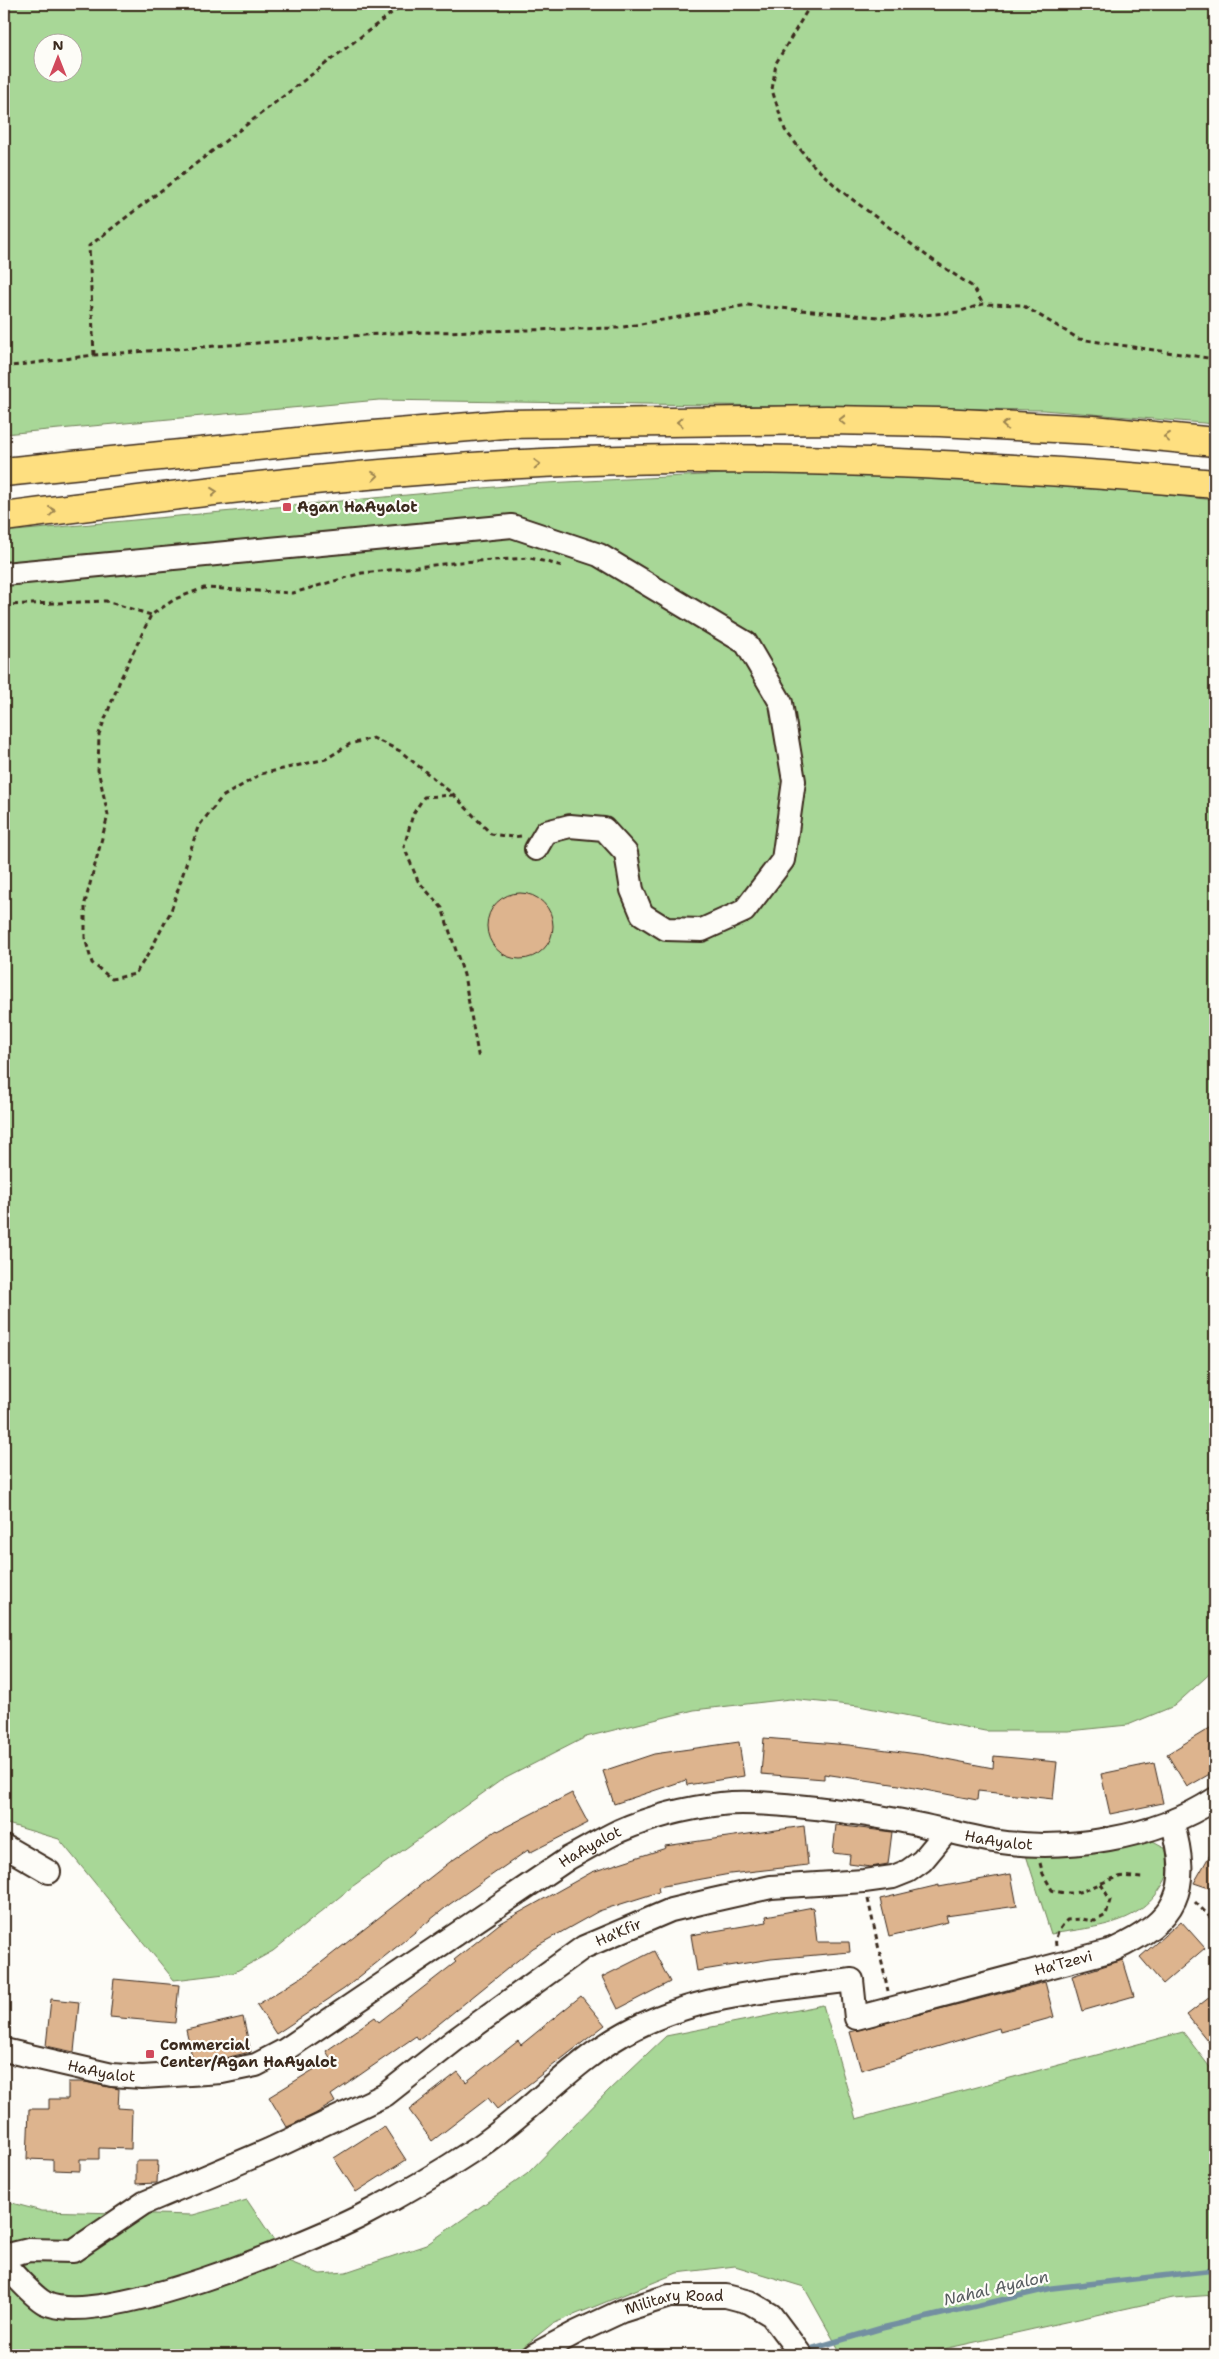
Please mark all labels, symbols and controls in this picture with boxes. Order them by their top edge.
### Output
north arrow [32,32,82,82]
text: N [52,36,64,54]
one-way arrow [838,415,846,425]
one-way arrow [676,417,684,427]
one-way arrow [1000,420,1008,431]
one-way arrow [1162,432,1170,443]
one-way arrow [534,459,542,469]
one-way arrow [372,471,380,482]
one-way arrow [210,487,218,498]
place label: Agan HaAyalot [297,497,418,517]
marker: Agan HaAyalot [281,501,293,513]
one-way arrow [48,506,56,516]
street label: HaAyalot [555,1821,624,1872]
street label: HaAyalot [963,1825,1033,1855]
street label: Ha'Kfir [592,1914,645,1951]
street label: Ha'Tzevi [1032,1946,1095,1980]
place label: Commercial Center/Agan HaAyalot [160,2035,337,2072]
marker: Commercial Center/Agan HaAyalot [144,2048,156,2060]
street label: HaAyalot [66,2055,136,2087]
water label: Nahal Ayalon [942,2266,1050,2310]
street label: Military Road [622,2285,724,2320]

